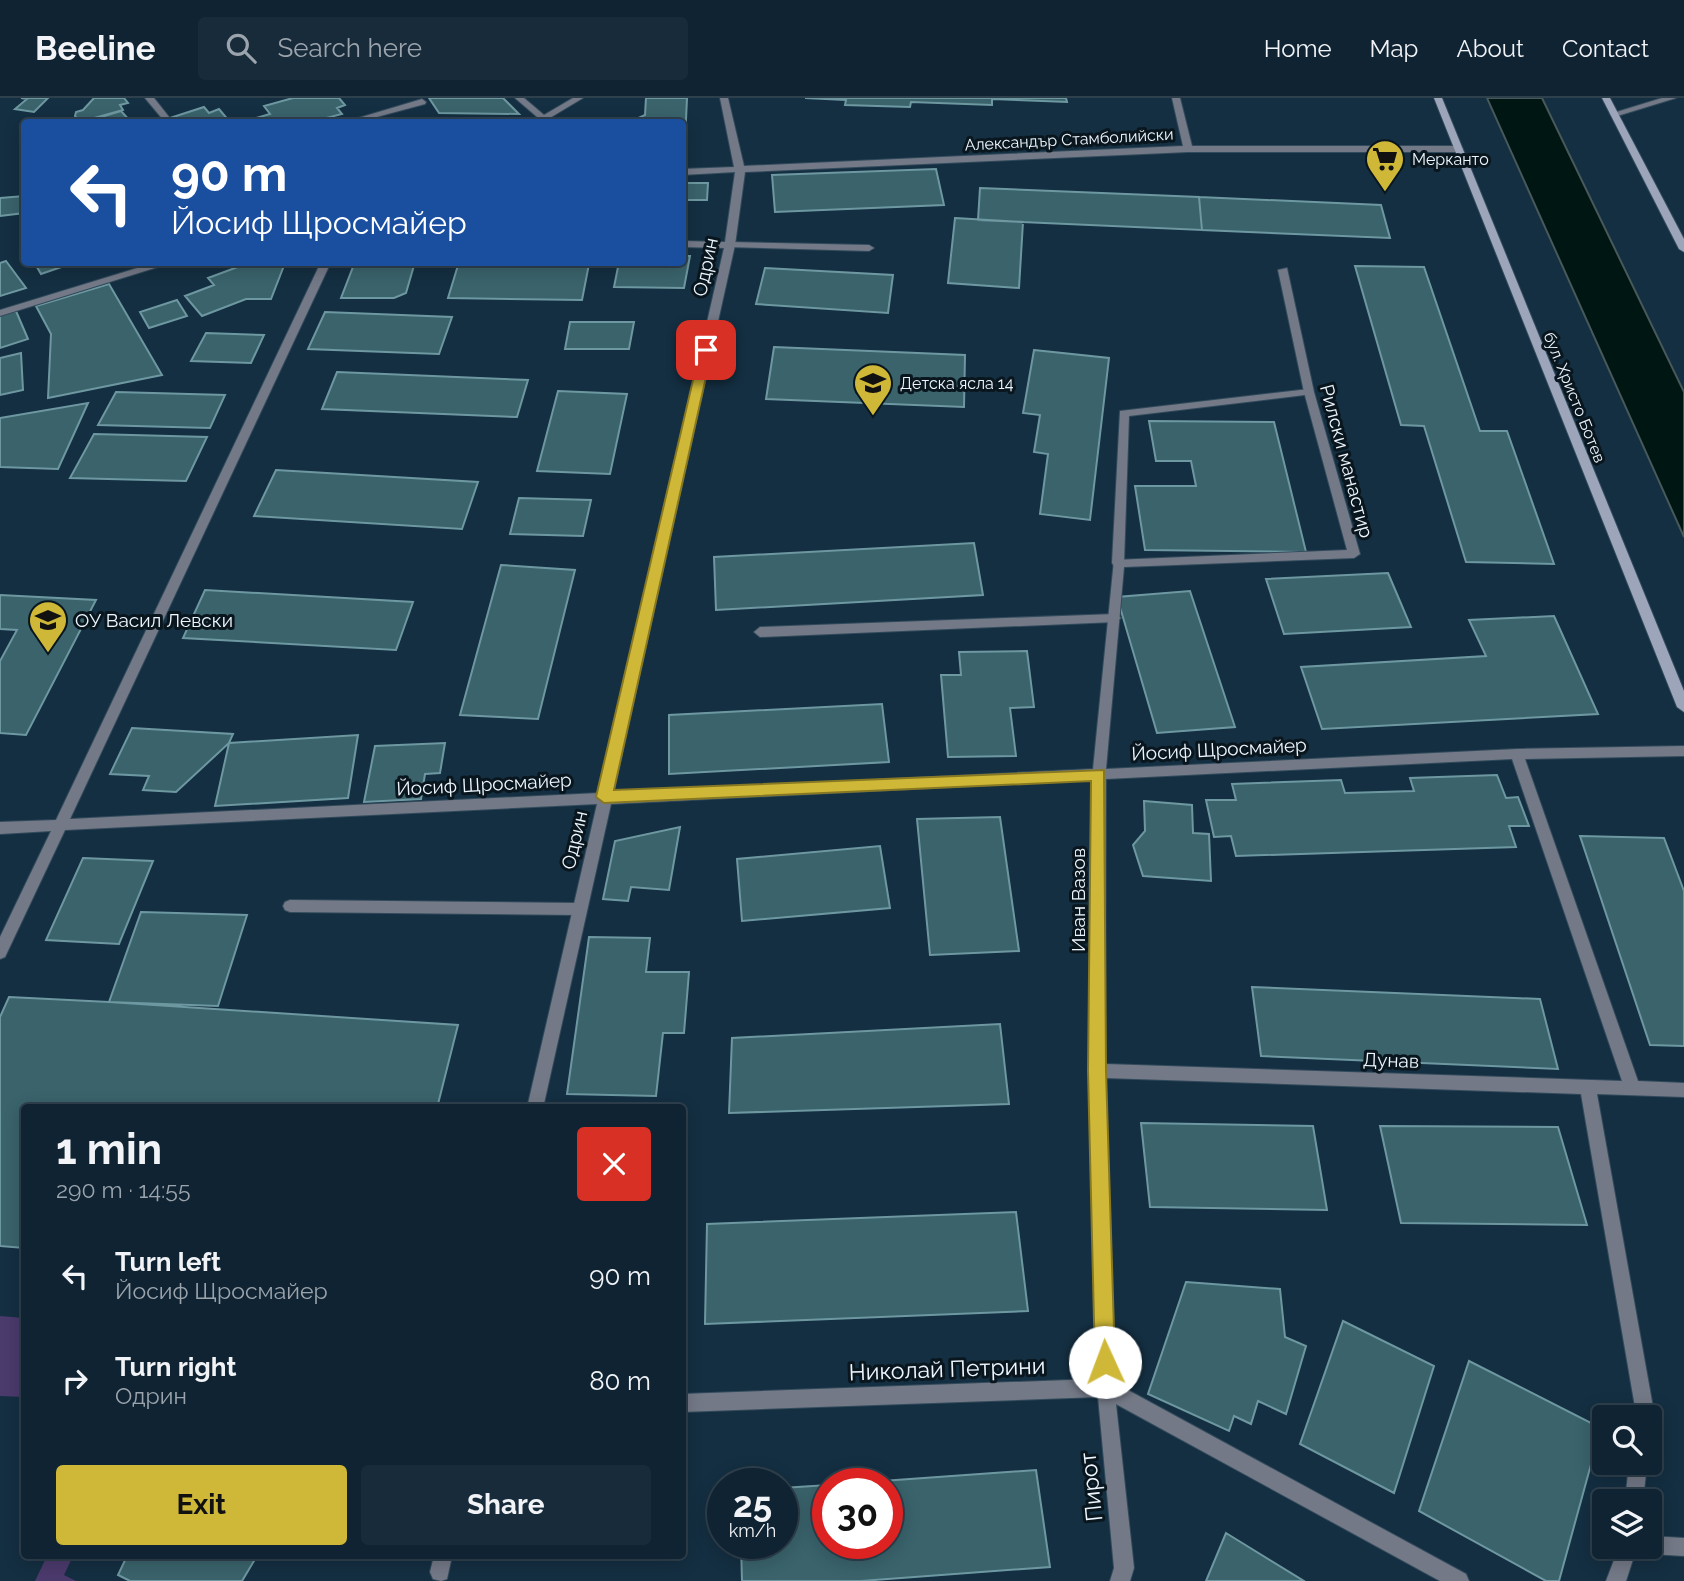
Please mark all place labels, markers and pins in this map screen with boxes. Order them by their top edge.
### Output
supermarket icon: Мерканто [1364,138,1406,193]
place label: Мерканто [1412,150,1489,169]
pin [676,320,736,380]
school or university icon: Детска ясла 14 [852,362,894,417]
place label: Детска ясла 14 [900,374,1014,393]
school or university icon: ОУ Васил Левски [27,599,69,654]
place label: ОУ Васил Левски [75,609,233,631]

